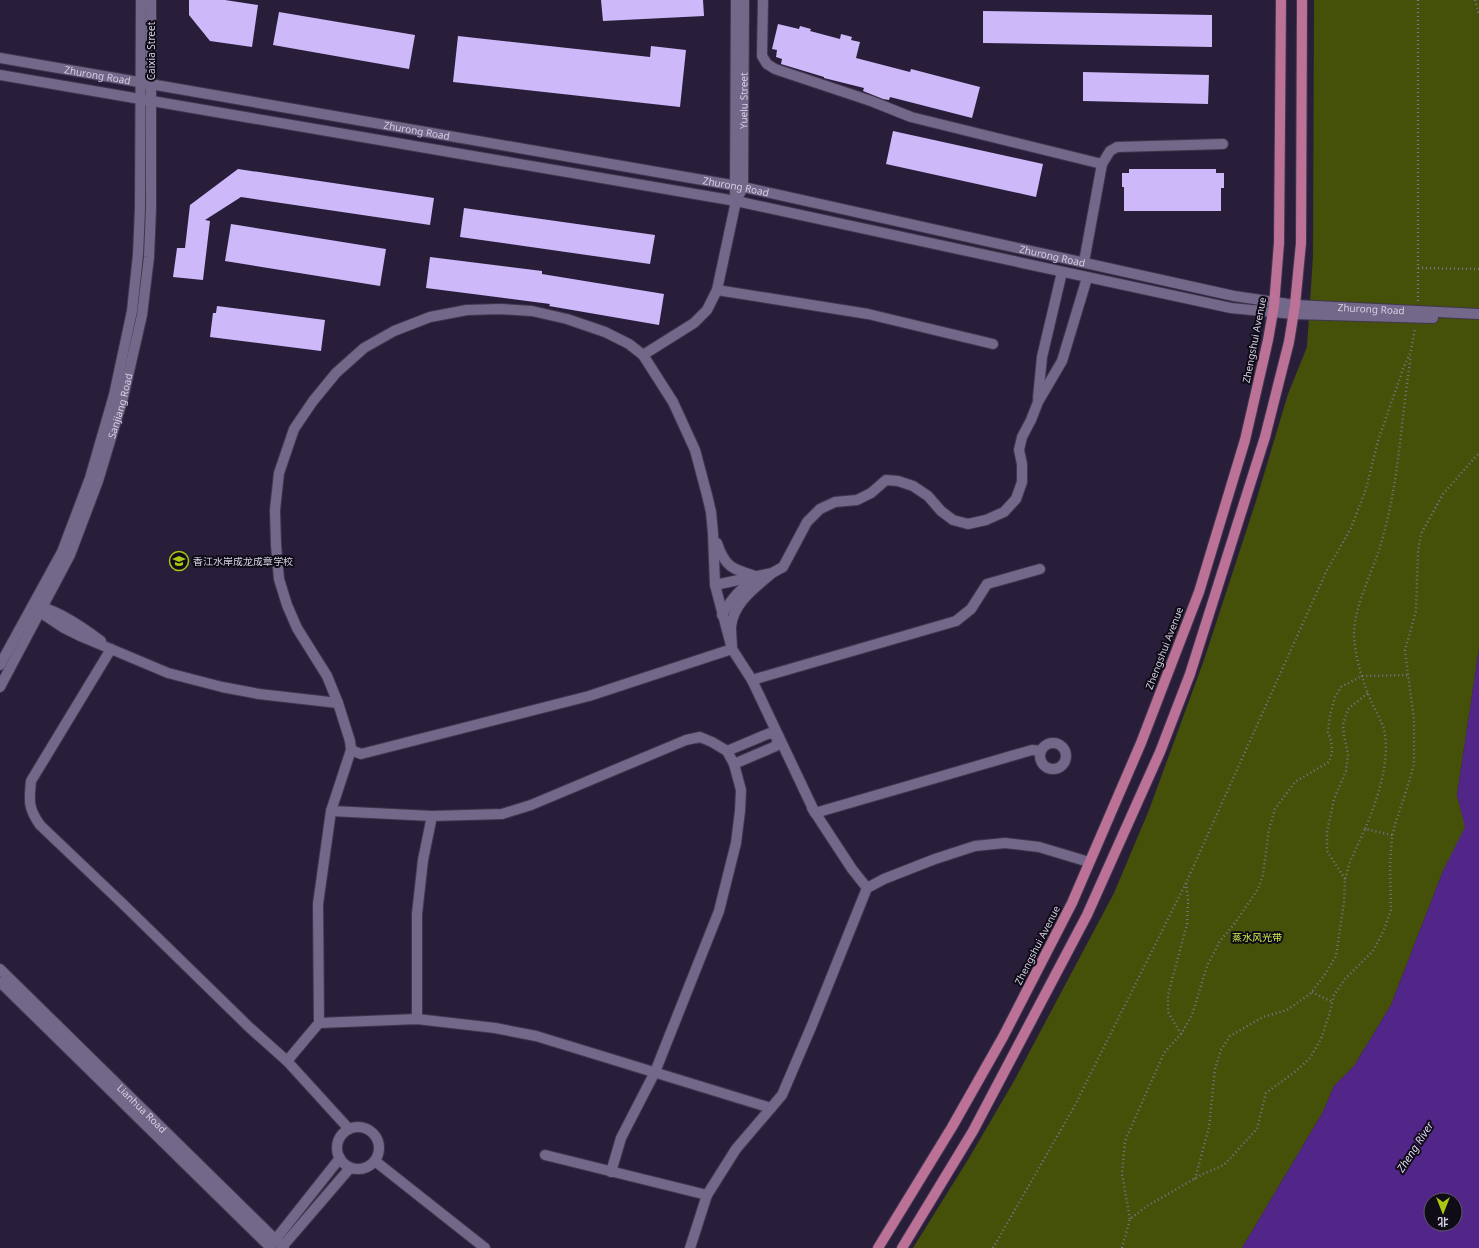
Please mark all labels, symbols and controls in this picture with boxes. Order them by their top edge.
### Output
street label: Caixia Street [144,21,158,80]
street label: Zhurong Road [63,62,132,88]
street label: Yuelu Street [736,72,751,129]
street label: Zhurong Road [382,118,451,143]
street label: Zhurong Road [702,173,770,200]
street label: Zhurong Road [1018,242,1087,270]
street label: Zhengshui Avenue [1239,295,1269,384]
street label: Zhurong Road [1337,300,1405,317]
street label: Sanjiang Road [104,372,135,440]
school or university icon: 香江水岸成龙成章学校 [168,550,190,572]
place label: 香江水岸成龙成章学校 [193,554,293,568]
street label: Zhengshui Avenue [1142,604,1186,691]
street label: Zhengshui Avenue [1011,903,1063,987]
park label: 蒸水风光带 [1232,930,1282,944]
street label: Lianhua Road [114,1081,170,1136]
water label: Zheng River [1392,1118,1437,1176]
north arrow [1423,1192,1463,1232]
text: 北 [1438,1215,1449,1230]

